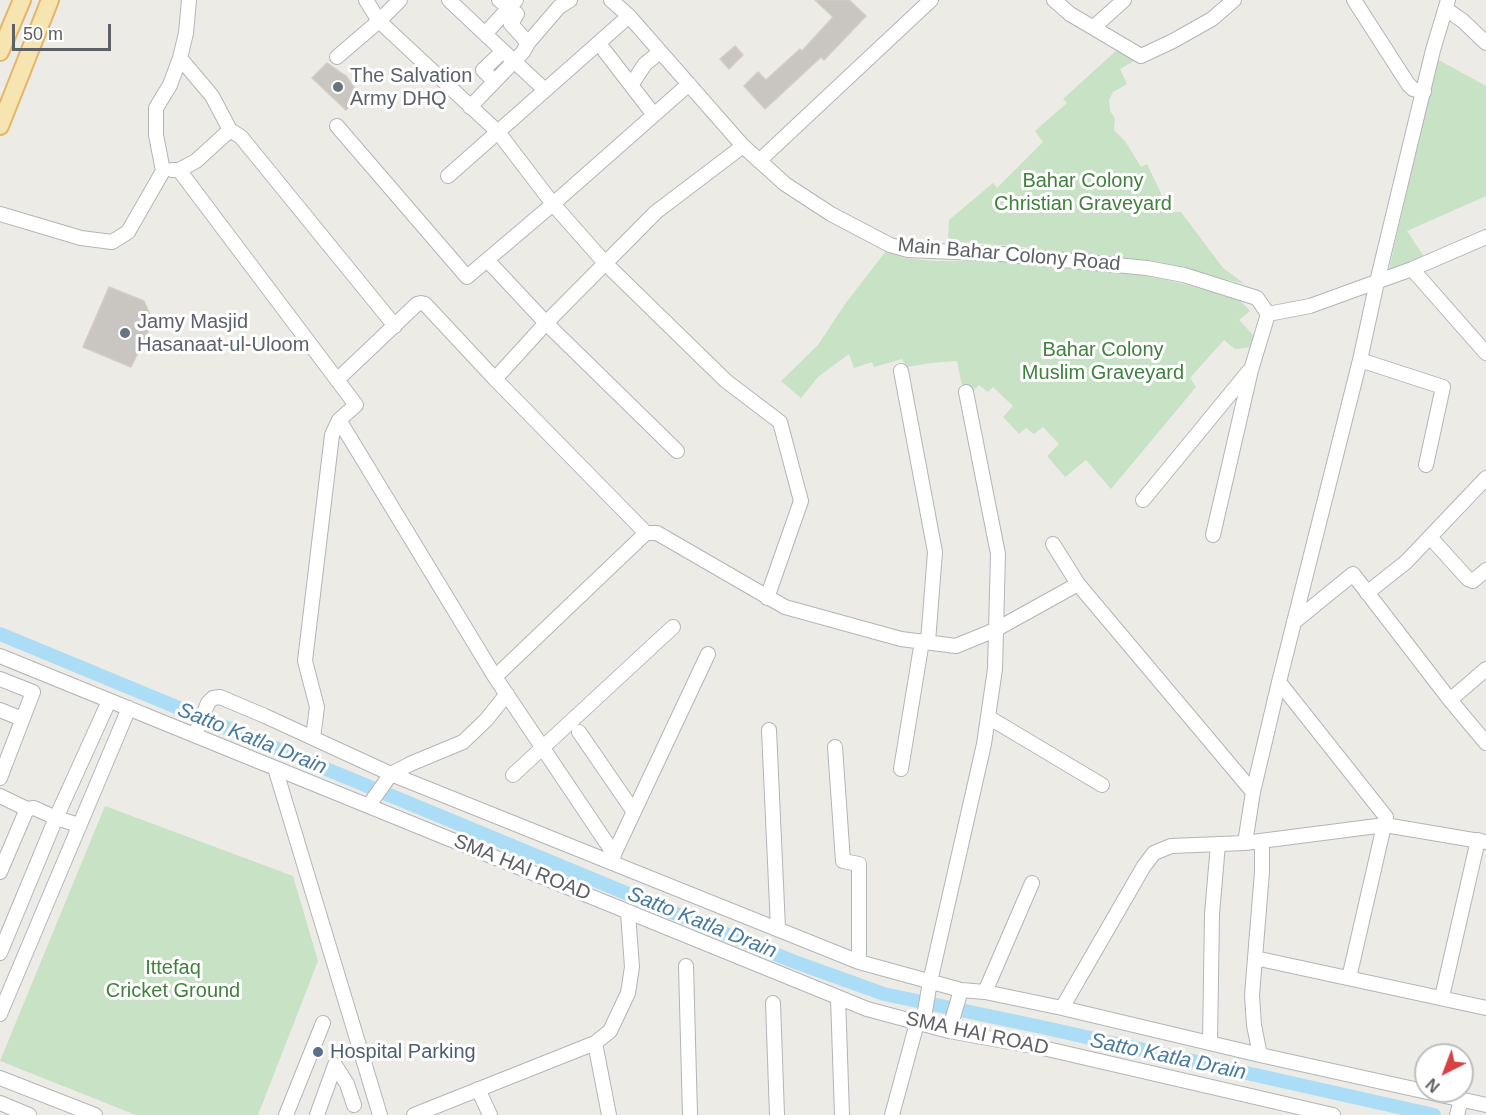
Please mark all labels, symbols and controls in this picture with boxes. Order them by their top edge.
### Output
scale bar [15,12,114,50]
text: 50 m [23,24,63,44]
place label: The Salvation Army DHQ [350,64,472,111]
marker: The Salvation Army DHQ [331,80,345,94]
park label: Bahar Colony Christian Graveyard [994,169,1172,216]
street label: Main Bahar Colony Road [897,233,1121,277]
place label: Jamy Masjid Hasanaat-ul-Uloom [137,310,309,357]
marker: Jamy Masjid Hasanaat-ul-Uloom [118,326,132,340]
park label: Bahar Colony Muslim Graveyard [1022,338,1184,385]
water label: Satto Katla Drain [174,698,330,780]
street label: SMA HAI ROAD [450,830,594,906]
water label: Satto Katla Drain [624,882,780,964]
park label: Ittefaq Cricket Ground [106,956,240,1003]
street label: SMA HAI ROAD [903,1007,1051,1061]
water label: Satto Katla Drain [1088,1028,1248,1086]
place label: Hospital Parking [330,1040,476,1064]
north arrow [1414,1043,1474,1103]
marker: Hospital Parking [311,1045,325,1059]
text: N [1423,1075,1443,1095]

